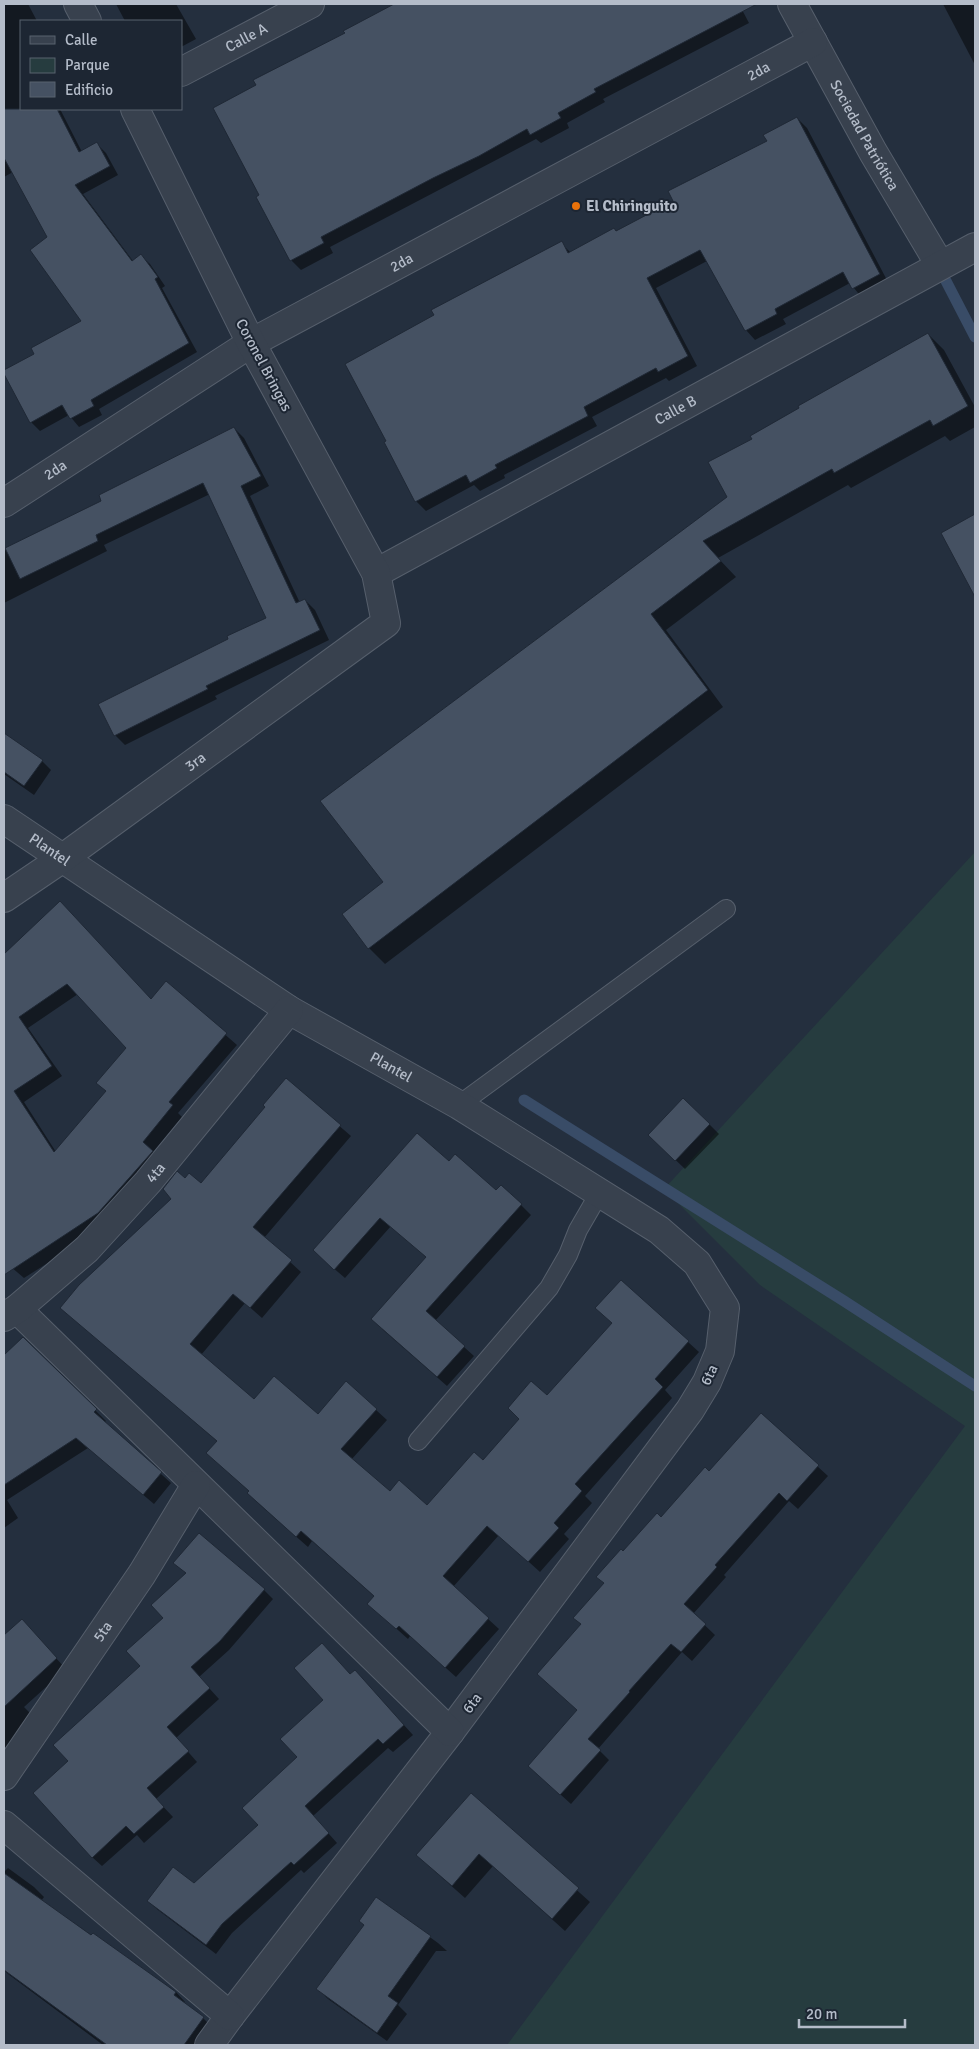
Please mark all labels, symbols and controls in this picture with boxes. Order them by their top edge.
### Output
street label: Calle A [222,19,271,56]
legend [20,20,182,110]
text: Calle [65,31,98,49]
text: Parque [65,56,110,74]
street label: 2da [744,58,773,85]
street label: Sociedad Patriótica [826,77,903,194]
text: Edificio [65,81,113,99]
place label: El Chiringuito [586,197,677,215]
marker: El Chiringuito [570,200,582,212]
street label: 2da [387,249,416,276]
street label: Coronel Bringas [232,316,296,415]
street label: Calle B [651,391,700,429]
street label: 2da [40,456,70,484]
street label: 3ra [182,748,209,775]
street label: Plantel [26,829,74,870]
street label: Plantel [367,1048,415,1086]
street label: 4ta [142,1159,169,1187]
street label: 6ta [696,1362,722,1388]
street label: 5ta [89,1618,116,1645]
street label: 6ta [459,1689,485,1717]
scale bar [799,1996,905,2028]
text: 20 m [806,2005,837,2023]

